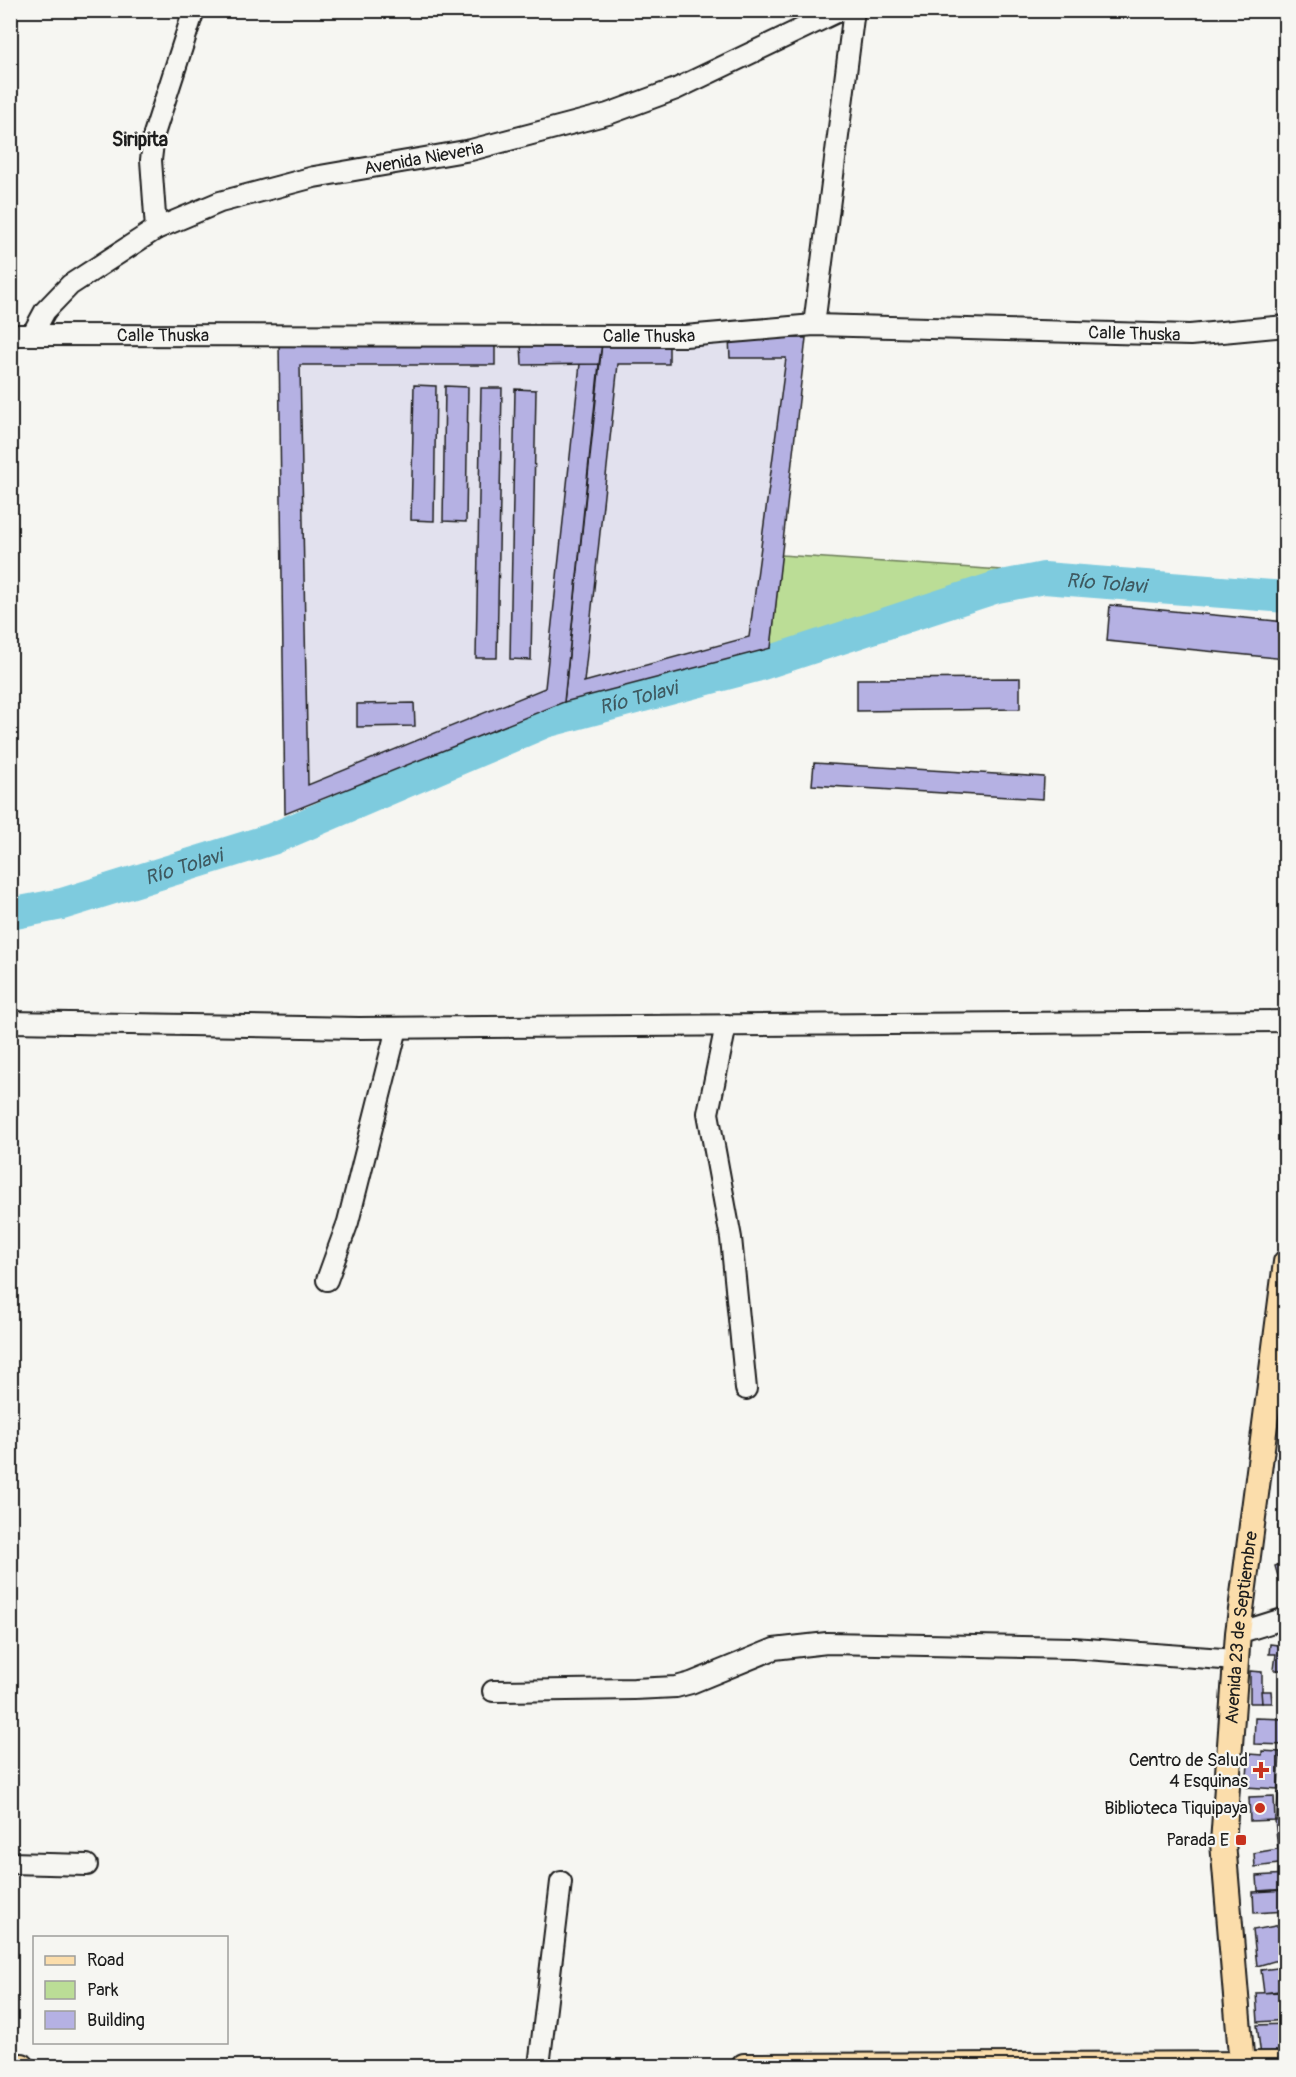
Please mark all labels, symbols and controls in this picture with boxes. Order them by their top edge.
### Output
district label: Siripita [112,127,168,152]
street label: Avenida Nieveria [362,136,486,180]
street label: Calle Thuska [1088,321,1181,346]
street label: Calle Thuska [117,324,209,347]
street label: Calle Thuska [603,324,696,348]
water label: Río Tolavi [1065,567,1150,599]
water label: Río Tolavi [596,674,683,720]
water label: Río Tolavi [142,842,229,890]
street label: Avenida 23 de Septiembre [1220,1530,1263,1725]
place label: Centro de Salud 4 Esquinas [1129,1749,1248,1793]
marker: Centro de Salud 4 Esquinas [1252,1761,1270,1779]
place label: Biblioteca Tiquipaya [1104,1797,1248,1820]
marker: Biblioteca Tiquipaya [1253,1801,1267,1815]
place label: Parada E [1166,1829,1229,1852]
marker: Parada E [1234,1833,1248,1847]
legend [33,1936,228,2044]
text: Road [87,1949,124,1972]
text: Park [87,1979,119,2002]
text: Building [87,2009,145,2032]

